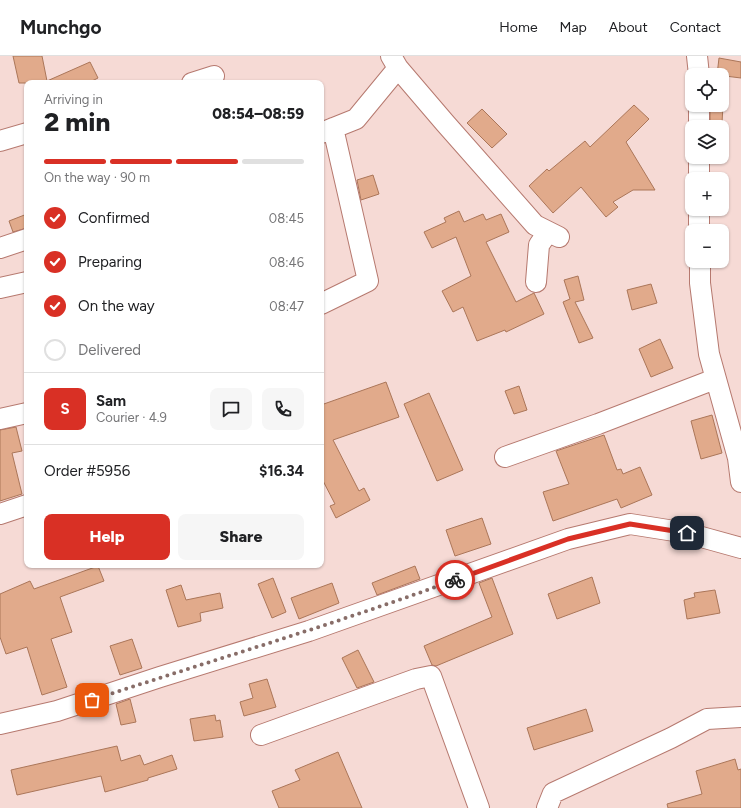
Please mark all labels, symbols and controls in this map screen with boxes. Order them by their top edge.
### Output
text: Munchgo [20,16,102,39]
text: Home [499,19,538,36]
text: Map [560,19,587,36]
text: About [609,19,648,36]
text: Contact [670,19,721,36]
map controls [685,68,729,268]
button: locate [685,68,729,112]
text: Arriving in [44,92,103,107]
text: 08:54–08:59 [212,105,304,123]
text: 2 min [44,106,110,138]
button: layers [685,120,729,164]
text: On the way · 90 m [44,170,150,185]
button: + [685,172,729,216]
icon: check [44,207,66,229]
text: Confirmed [78,209,150,227]
text: 08:45 [269,211,304,226]
button: − [685,224,729,268]
icon: check [44,251,66,273]
text: Preparing [78,253,142,271]
text: 08:46 [269,255,304,270]
icon: check [44,295,66,317]
text: On the way [78,297,155,315]
text: 08:47 [269,299,304,314]
text: Delivered [78,341,141,359]
button: chat [210,388,252,430]
button: phone [262,388,304,430]
text: Sam [96,392,126,410]
text: S [60,400,70,418]
text: Courier · 4.9 [96,410,167,425]
text: Order #5956 [44,462,130,480]
text: $16.34 [259,462,304,480]
button: Help [44,514,170,560]
button: Share [178,514,304,560]
pin [670,516,704,550]
icon: home [676,522,698,544]
courier [435,560,475,600]
icon: bike [444,569,466,591]
pin [75,683,109,717]
icon: bag [81,689,103,711]

